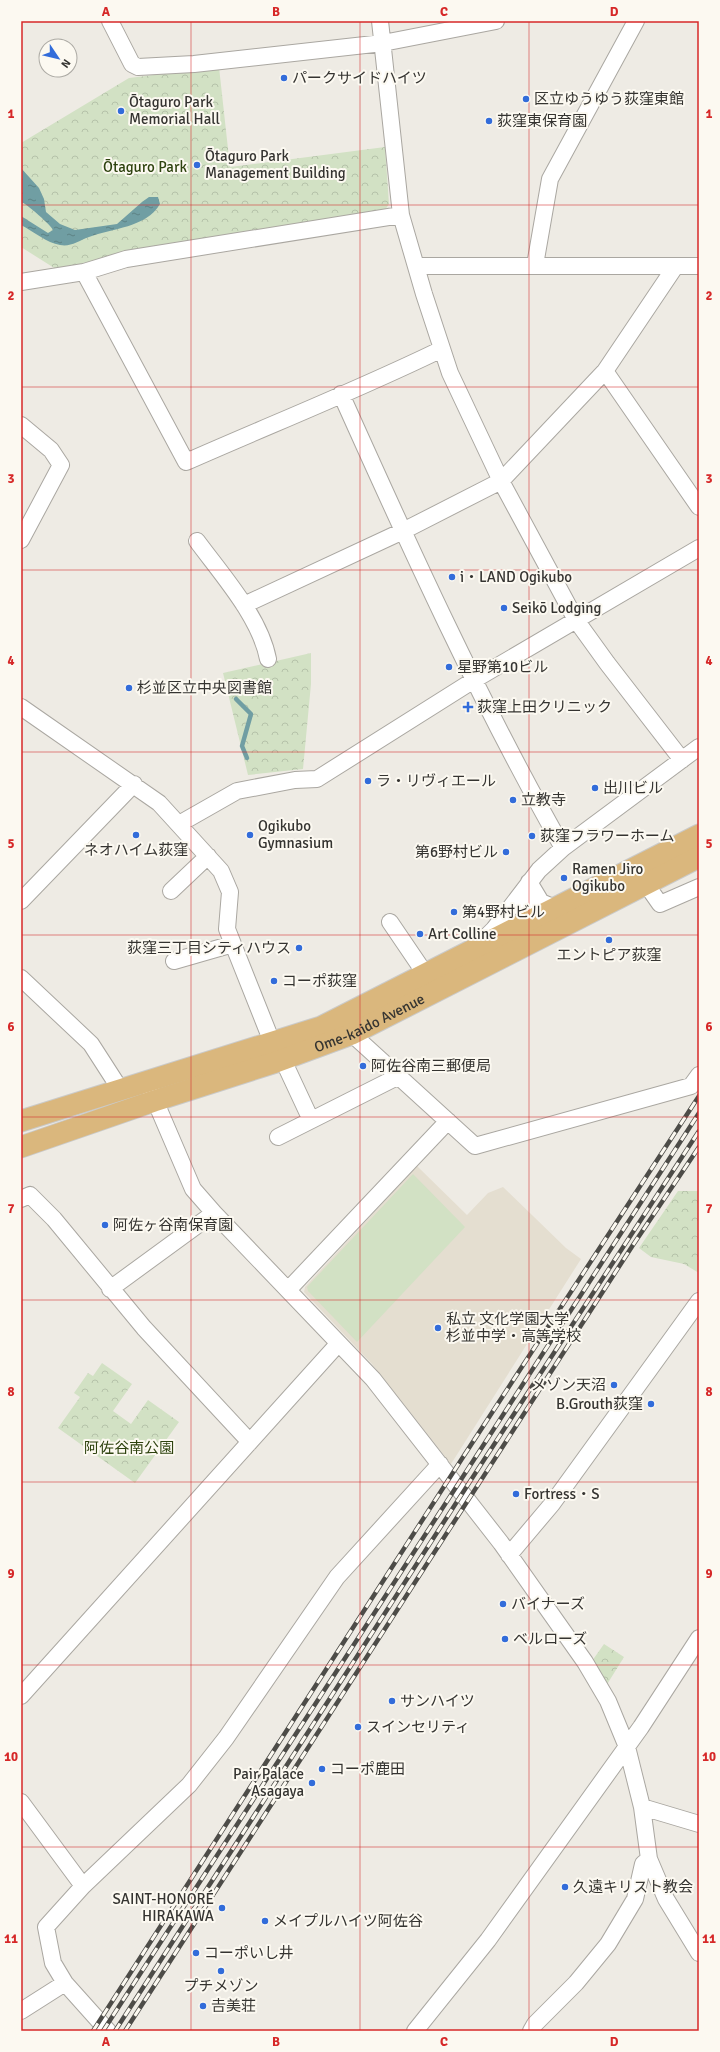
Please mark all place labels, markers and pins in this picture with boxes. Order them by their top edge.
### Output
place label: パークサイドハイツ [292,69,427,87]
marker: パークサイドハイツ [279,73,289,83]
place label: 区立ゆうゆう荻窪東館 [534,90,684,108]
place label: Ōtaguro Park Memorial Hall [129,93,220,128]
marker: 区立ゆうゆう荻窪東館 [521,94,531,104]
marker: Ōtaguro Park Memorial Hall [116,106,126,116]
place label: 荻窪東保育園 [497,112,587,130]
marker: 荻窪東保育園 [484,116,494,126]
place label: Ōtaguro Park Management Building [205,147,346,182]
marker: Ōtaguro Park Management Building [192,160,202,170]
place label: i・LAND Ogikubo [460,568,572,586]
marker: i・LAND Ogikubo [447,572,457,582]
place label: Seikō Lodging [512,599,602,617]
marker: Seikō Lodging [499,603,509,613]
place label: 星野第10ビル [457,658,548,676]
marker: 星野第10ビル [444,662,454,672]
place label: 杉並区立中央図書館 [137,679,272,697]
marker: 杉並区立中央図書館 [124,683,134,693]
place label: 荻窪上田クリニック [477,698,612,716]
marker: 荻窪上田クリニック [462,701,474,713]
place label: ラ・リヴィエール [376,772,496,790]
marker: ラ・リヴィエール [363,776,373,786]
place label: 出川ビル [603,779,663,797]
marker: 出川ビル [590,783,600,793]
place label: 立教寺 [521,791,566,809]
marker: 立教寺 [508,795,518,805]
place label: Ogikubo Gymnasium [258,817,333,852]
place label: 荻窪フラワーホーム [540,827,675,845]
marker: ネオハイム荻窪 [131,830,141,840]
marker: Ogikubo Gymnasium [245,830,255,840]
marker: 荻窪フラワーホーム [527,831,537,841]
place label: ネオハイム荻窪 [84,841,188,859]
place label: 第6野村ビル [415,843,498,861]
marker: 第6野村ビル [501,847,511,857]
place label: Ramen Jiro Ogikubo [572,860,643,895]
marker: Ramen Jiro Ogikubo [559,873,569,883]
place label: 第4野村ビル [462,903,545,921]
marker: 第4野村ビル [449,907,459,917]
place label: Art Colline [428,925,497,943]
marker: Art Colline [415,929,425,939]
marker: エントピア荻窪 [604,935,614,945]
place label: 荻窪三丁目シティハウス [127,939,291,957]
marker: 荻窪三丁目シティハウス [294,943,304,953]
place label: エントピア荻窪 [556,946,662,964]
place label: コーポ荻窪 [282,972,357,990]
marker: コーポ荻窪 [269,976,279,986]
place label: 阿佐谷南三郵便局 [371,1057,491,1075]
marker: 阿佐谷南三郵便局 [358,1061,368,1071]
place label: 阿佐ヶ谷南保育園 [113,1216,233,1234]
marker: 阿佐ヶ谷南保育園 [100,1220,110,1230]
place label: 私立 文化学園大学 杉並中学・高等学校 [446,1310,581,1345]
marker: 私立 文化学園大学 杉並中学・高等学校 [433,1323,443,1333]
place label: メゾン天沼 [531,1376,606,1394]
marker: メゾン天沼 [609,1380,619,1390]
place label: B.Grouth荻窪 [556,1395,643,1413]
marker: B.Grouth荻窪 [646,1399,656,1409]
place label: Fortress・S [524,1485,599,1503]
marker: Fortress・S [511,1489,521,1499]
place label: バイナーズ [511,1595,585,1613]
marker: バイナーズ [498,1599,508,1609]
place label: ベルローズ [513,1630,587,1648]
marker: ベルローズ [500,1634,510,1644]
place label: サンハイツ [400,1692,475,1710]
marker: サンハイツ [387,1696,397,1706]
place label: スインセリティ [366,1718,470,1736]
marker: スインセリティ [353,1722,363,1732]
place label: コーポ鹿田 [330,1760,405,1778]
marker: コーポ鹿田 [317,1764,327,1774]
place label: Pair Palace Asagaya [233,1765,304,1800]
marker: Pair Palace Asagaya [307,1778,317,1788]
place label: 久遠キリスト教会 [573,1878,693,1896]
marker: 久遠キリスト教会 [560,1882,570,1892]
place label: SAINT-HONORÉ HIRAKAWA [113,1889,214,1925]
marker: SAINT-HONORÉ HIRAKAWA [217,1903,227,1913]
place label: メイプルハイツ阿佐谷 [273,1912,423,1930]
marker: メイプルハイツ阿佐谷 [260,1916,270,1926]
place label: コーポいし井 [204,1944,294,1962]
marker: コーポいし井 [191,1948,201,1958]
marker: プチメゾン [216,1966,226,1976]
place label: プチメゾン [183,1977,259,1995]
place label: 𠮷美荘 [211,1997,256,2015]
marker: 𠮷美荘 [198,2001,208,2011]

